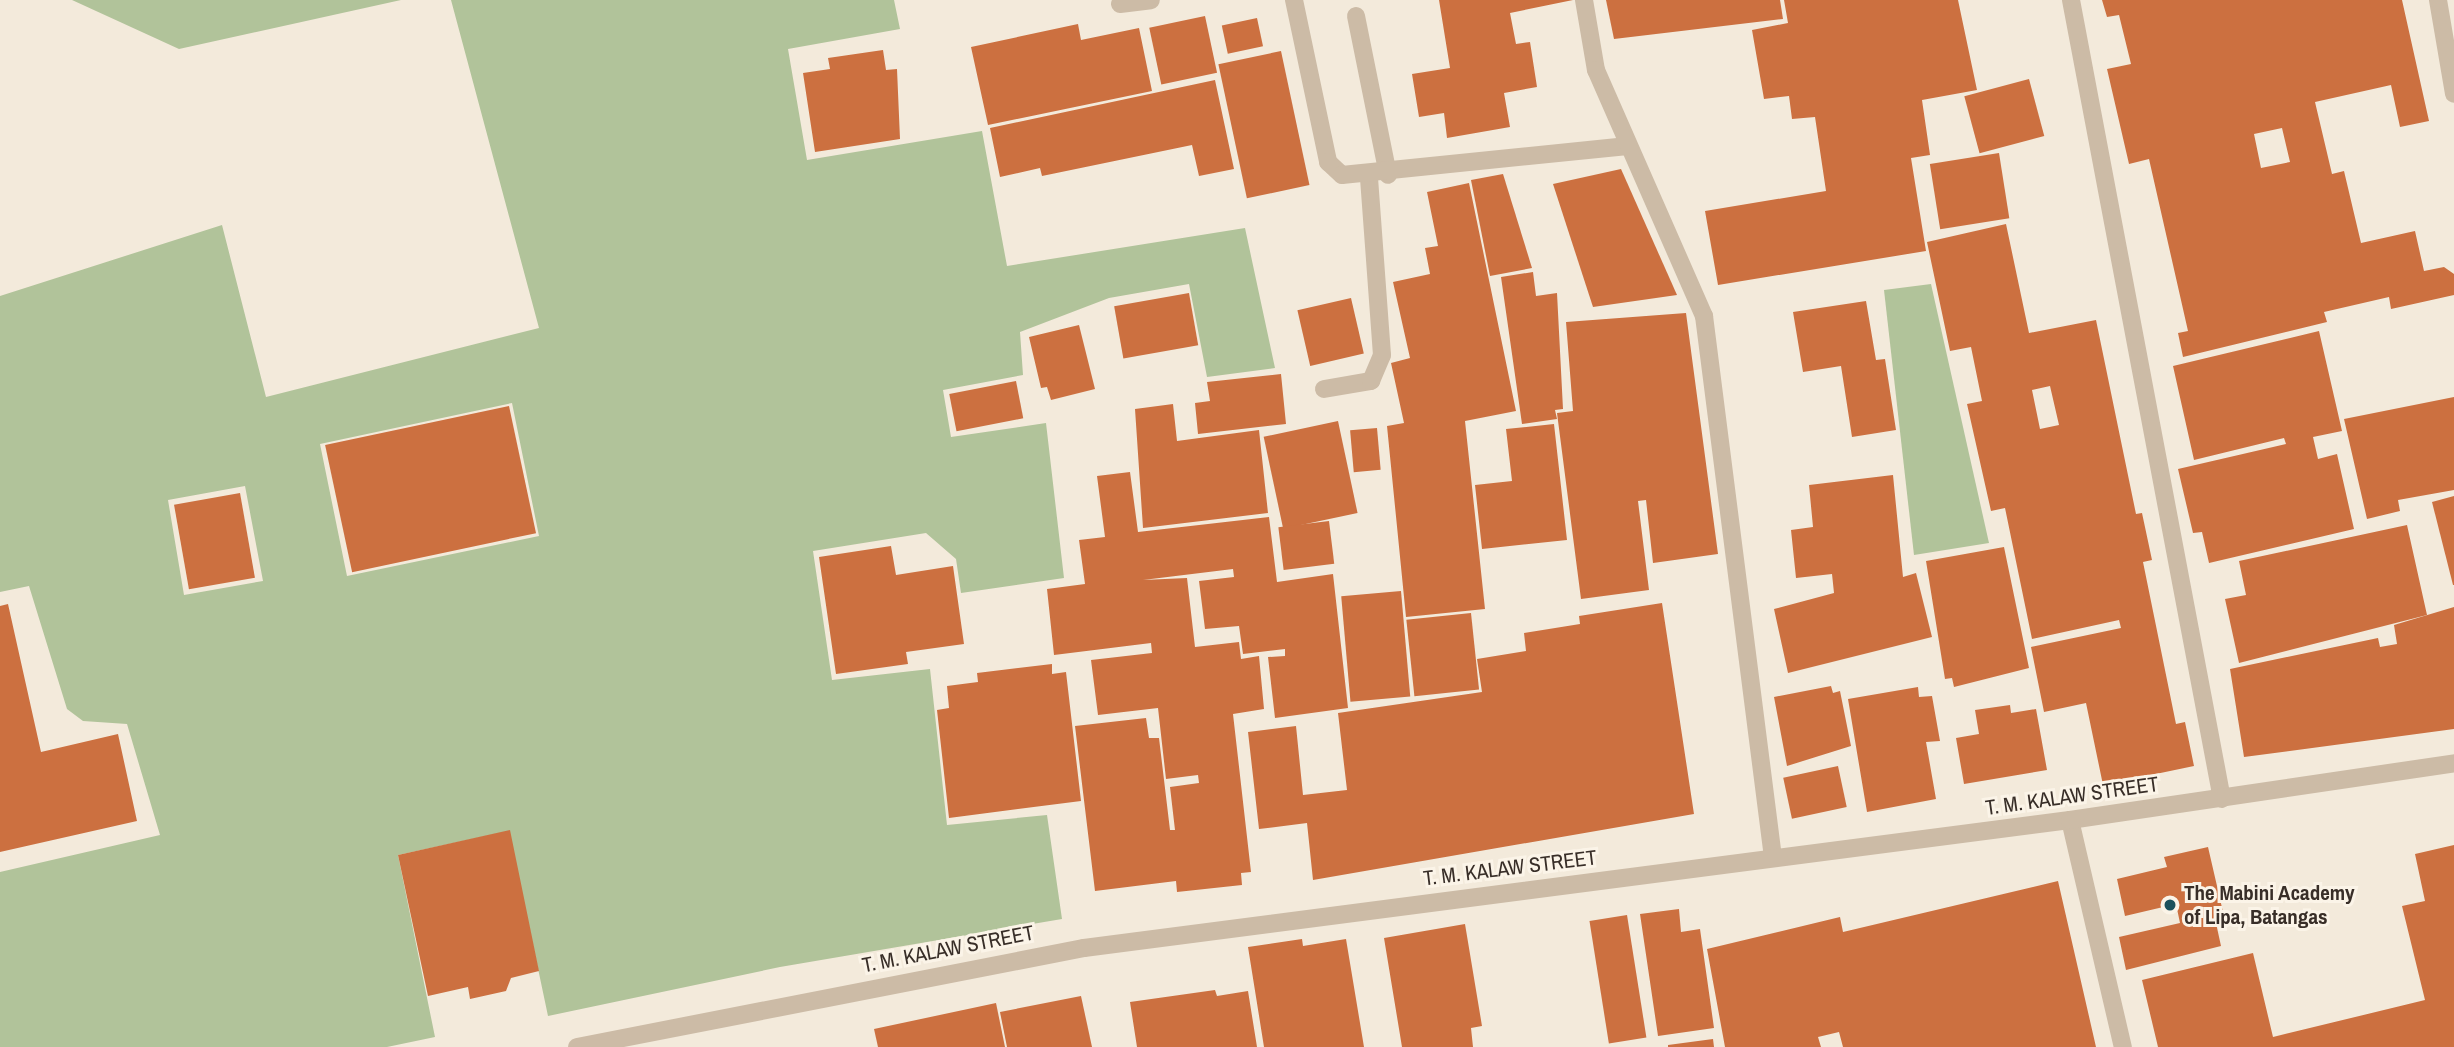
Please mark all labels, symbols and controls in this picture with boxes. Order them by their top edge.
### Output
street label: T. M. KALAW STREET [1984,771,2160,821]
street label: T. M. KALAW STREET [1422,845,1598,891]
place label: The Mabini Academy of Lipa, Batangas [2184,880,2355,930]
marker: The Mabini Academy of Lipa, Batangas [2162,897,2178,913]
street label: T. M. KALAW STREET [860,920,1036,978]

